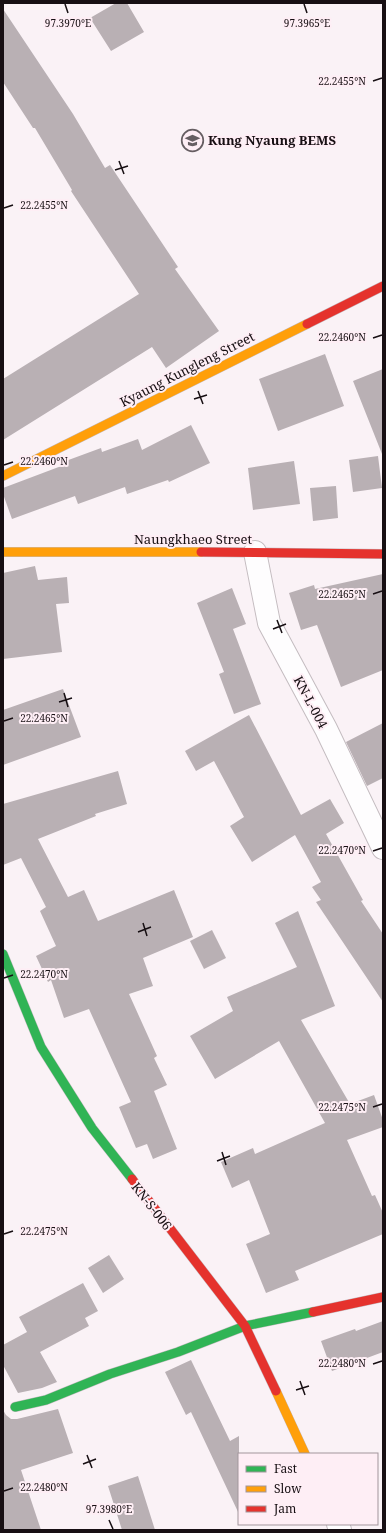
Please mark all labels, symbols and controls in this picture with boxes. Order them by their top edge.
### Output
text: 97.3970°E [45,16,91,30]
text: 97.3965°E [284,16,330,30]
text: 22.2455°N [318,74,366,88]
school or university icon: Kung Nyaung BEMS [180,127,206,153]
place label: Kung Nyaung BEMS [208,131,336,149]
text: 22.2455°N [20,198,68,212]
street label: Kyaung Kungleng Street [117,327,258,411]
text: 22.2460°N [318,330,366,344]
text: 22.2460°N [20,454,68,468]
street label: Naungkhaeo Street [134,530,252,548]
text: 22.2465°N [318,587,366,601]
street label: KN-L-004 [290,673,333,732]
text: 22.2465°N [20,711,68,725]
text: 22.2470°N [318,843,366,857]
text: 22.2470°N [20,967,68,981]
text: 22.2475°N [318,1100,366,1114]
street label: KN-S-006 [128,1178,176,1234]
text: 22.2475°N [20,1224,68,1238]
text: 22.2480°N [318,1356,366,1370]
legend [238,1453,378,1525]
text: Fast [274,1460,297,1477]
text: 22.2480°N [20,1480,68,1494]
text: Slow [274,1480,302,1497]
text: Jam [273,1500,296,1517]
text: 97.3980°E [86,1502,132,1516]

